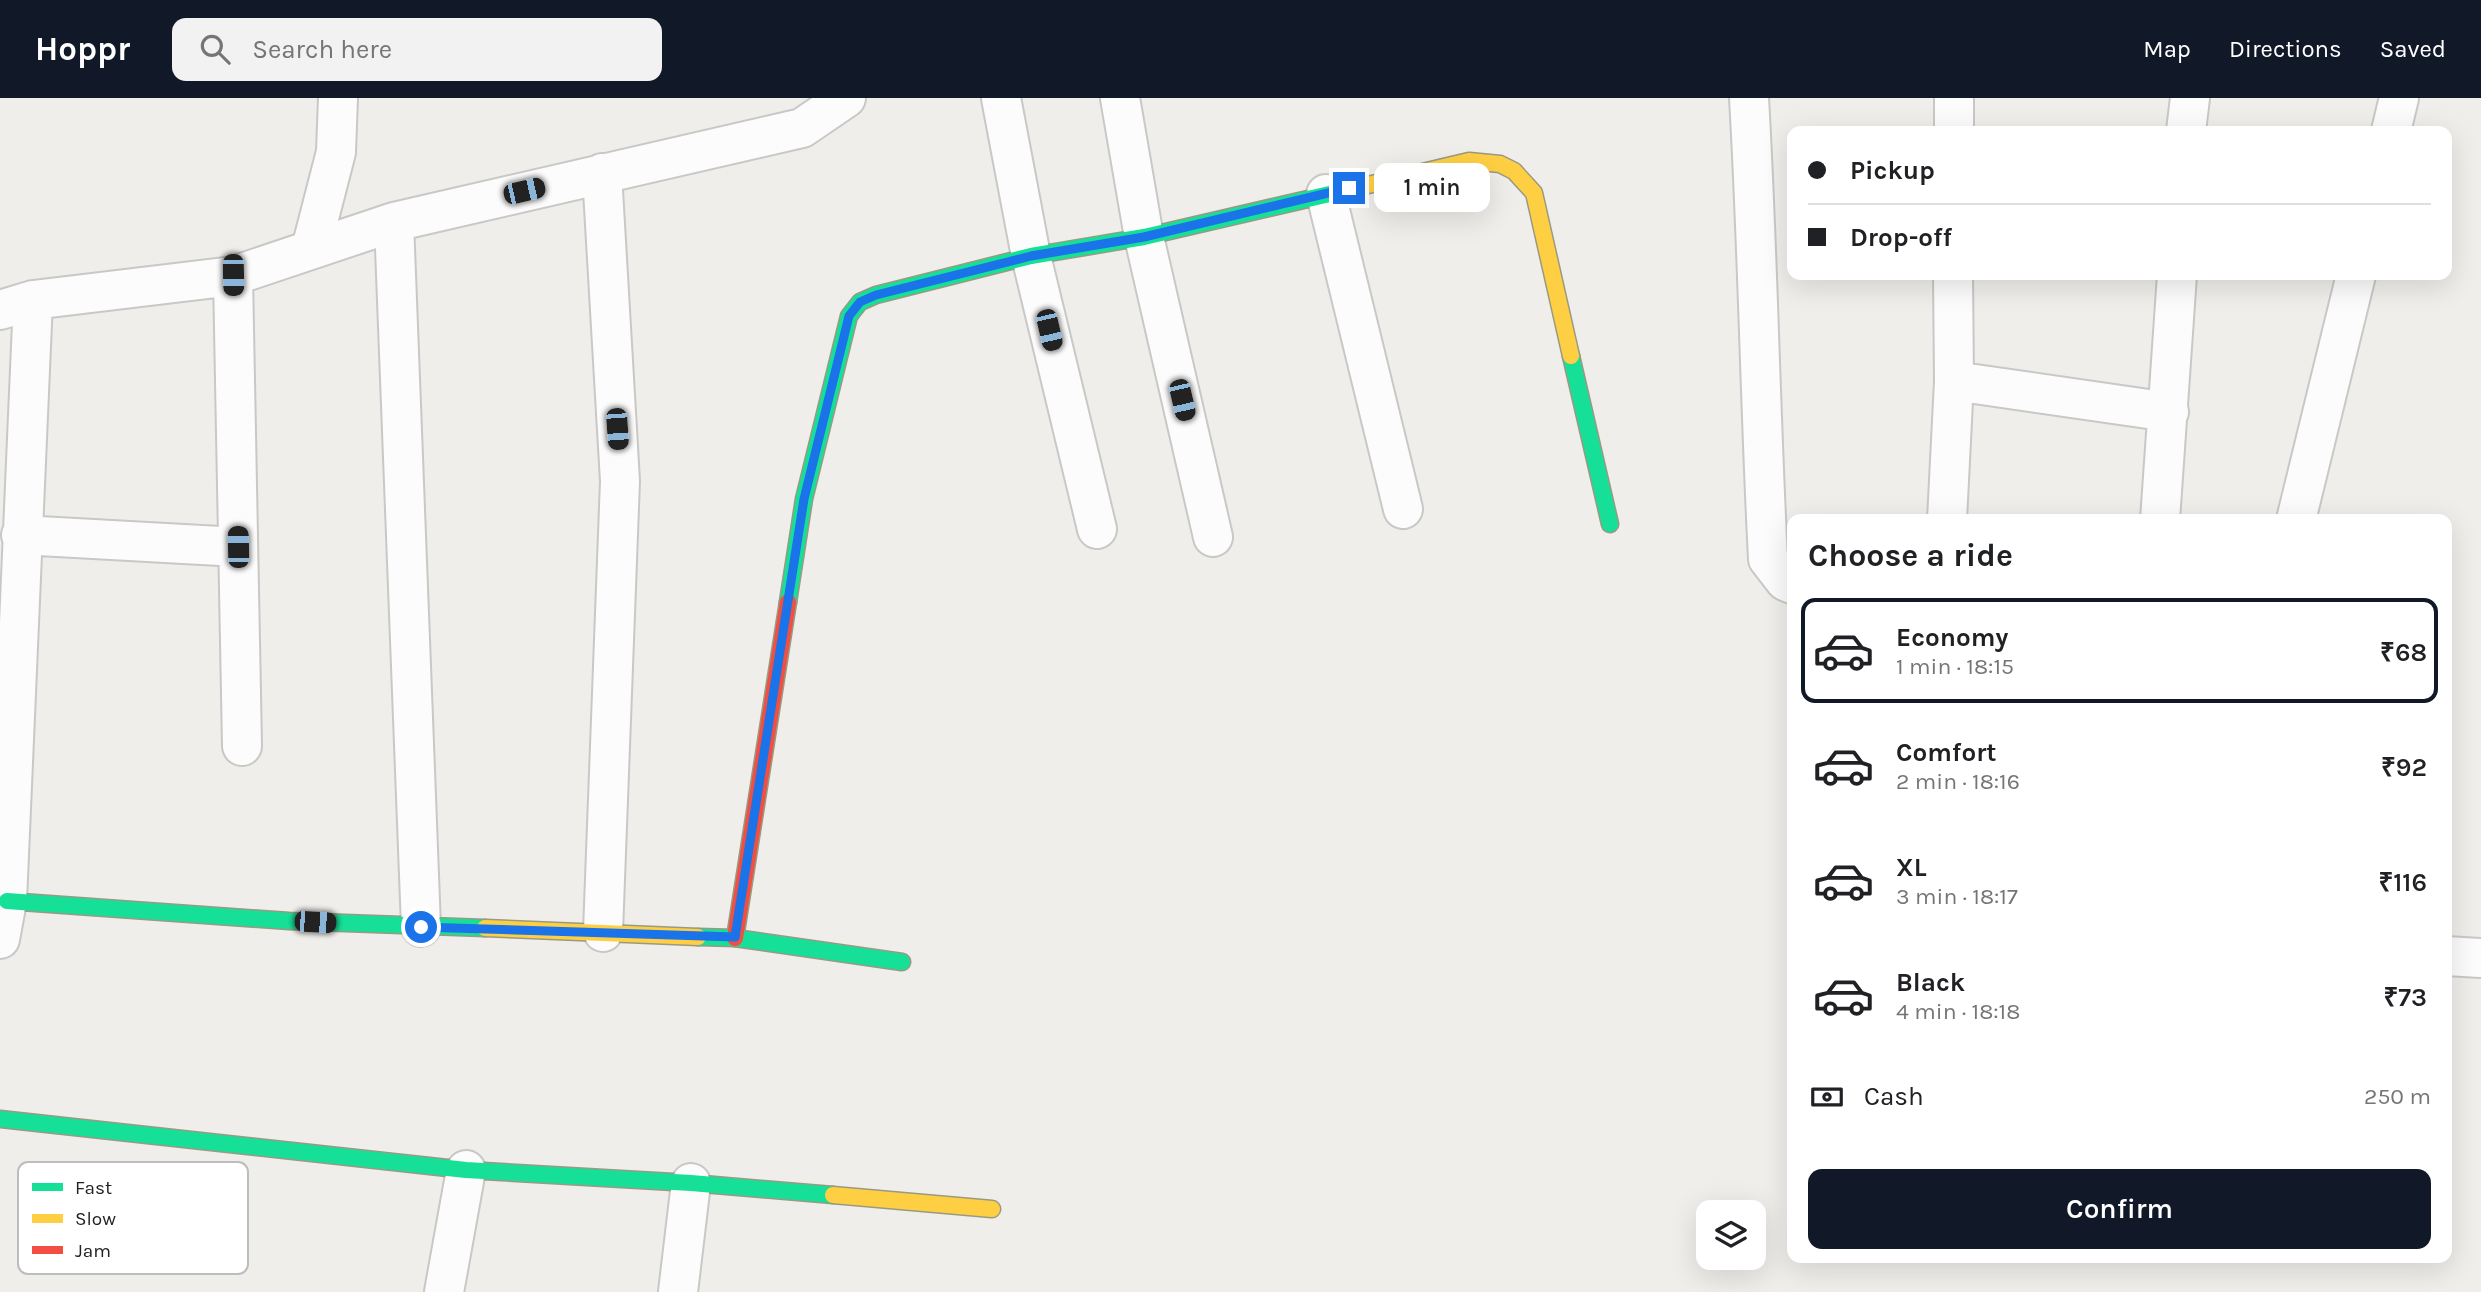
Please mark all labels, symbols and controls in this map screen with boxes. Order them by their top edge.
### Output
search box [172,18,662,81]
text: Hoppr [35,30,130,68]
icon: search [196,30,234,68]
text: Search here [252,34,392,65]
text: Map [2143,35,2191,63]
text: Directions [2229,35,2342,63]
text: Saved [2380,35,2446,63]
text: Pickup [1850,155,1935,186]
callout: 1 min [1374,164,1489,212]
route end [1333,172,1365,204]
text: 1 min [1403,174,1461,201]
car [502,176,547,206]
text: Drop-off [1850,222,1952,253]
car [223,254,244,296]
car [1035,307,1064,353]
car [1168,377,1197,423]
car [606,407,629,451]
car [228,526,249,568]
text: Choose a ride [1808,537,2013,574]
icon: car [1812,619,1875,682]
text: Economy [1896,622,2008,653]
text: ₹68 [2380,637,2427,668]
text: 1 min · 18:15 [1896,653,2014,680]
icon: car [1812,734,1875,797]
text: Comfort [1896,737,1997,768]
text: ₹92 [2381,752,2427,783]
text: 2 min · 18:16 [1896,768,2020,795]
icon: car [1812,849,1875,912]
text: XL [1896,852,1927,883]
text: ₹116 [2378,867,2427,898]
text: 3 min · 18:17 [1896,883,2018,910]
car [294,910,337,934]
route start [405,911,437,943]
icon: car [1812,964,1875,1027]
text: Black [1896,967,1965,998]
text: ₹73 [2383,982,2427,1013]
text: 4 min · 18:18 [1896,998,2020,1025]
icon: cash [1808,1078,1846,1116]
text: Cash [1864,1081,1924,1112]
text: 250 m [2364,1083,2431,1110]
legend [18,1162,248,1274]
button: Confirm [1808,1169,2431,1249]
text: Fast [75,1177,112,1199]
map controls [1696,1200,1766,1270]
button: layers [1696,1200,1766,1270]
text: Slow [75,1208,116,1230]
text: Jam [75,1240,111,1262]

